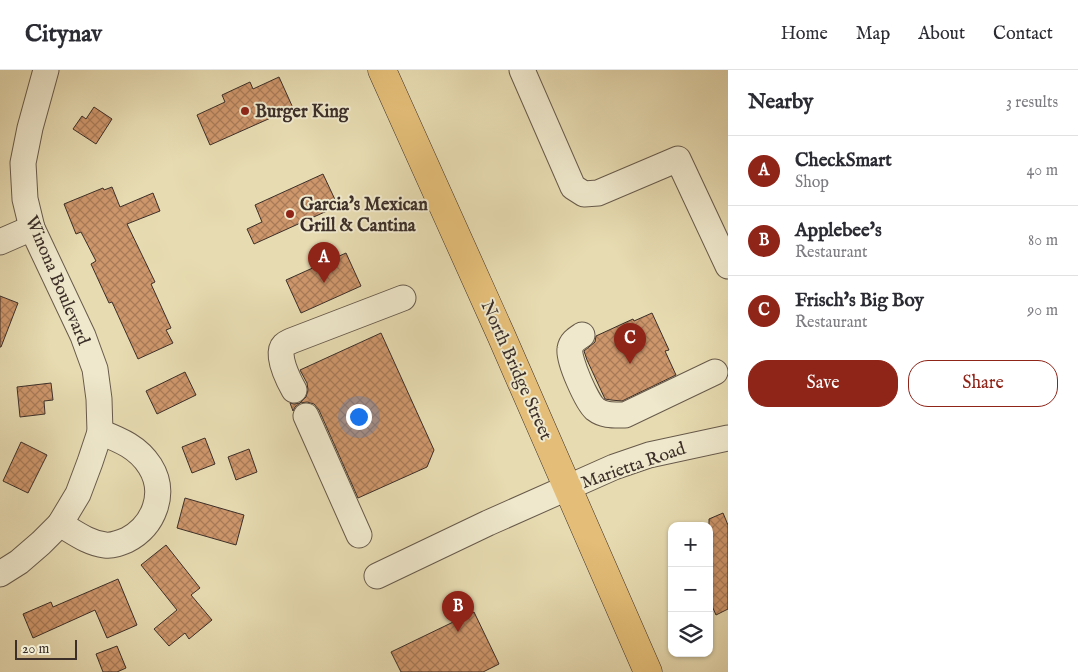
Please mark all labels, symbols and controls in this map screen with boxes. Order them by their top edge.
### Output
text: Citynav [25,19,102,50]
text: Home [781,23,828,46]
text: Map [856,23,890,46]
text: About [918,23,965,46]
text: Contact [993,23,1053,46]
text: Nearby [748,89,813,116]
text: 3 results [1006,93,1058,113]
place label: Burger King [255,101,350,124]
marker: Burger King [239,105,251,117]
text: CheckSmart [795,149,892,173]
text: A [759,161,769,181]
text: 40 m [1026,161,1058,181]
text: Shop [795,173,829,193]
place label: Garcia's Mexican Grill & Cantina [300,194,428,238]
marker: Garcia's Mexican Grill & Cantina [284,208,296,220]
street label: Winona Boulevard [19,212,94,349]
text: Applebee's [795,219,882,243]
text: B [759,231,769,251]
text: 80 m [1028,231,1058,251]
pin: A [308,242,340,283]
text: Restaurant [795,243,868,263]
text: Frisch's Big Boy [795,289,924,313]
street label: North Bridge Street [475,297,557,444]
text: C [758,301,770,321]
text: 90 m [1027,301,1058,321]
text: Restaurant [795,313,868,333]
pin: C [614,323,646,364]
button: Save [748,360,898,407]
button: Share [908,360,1058,407]
your location [346,404,372,430]
street label: Marietta Road [578,438,689,495]
map controls [668,522,713,657]
button: + [668,522,713,567]
button: − [668,567,713,612]
pin: B [442,591,474,632]
button: layers [668,612,713,657]
scale bar [15,637,78,660]
text: 20 m [22,640,49,658]

